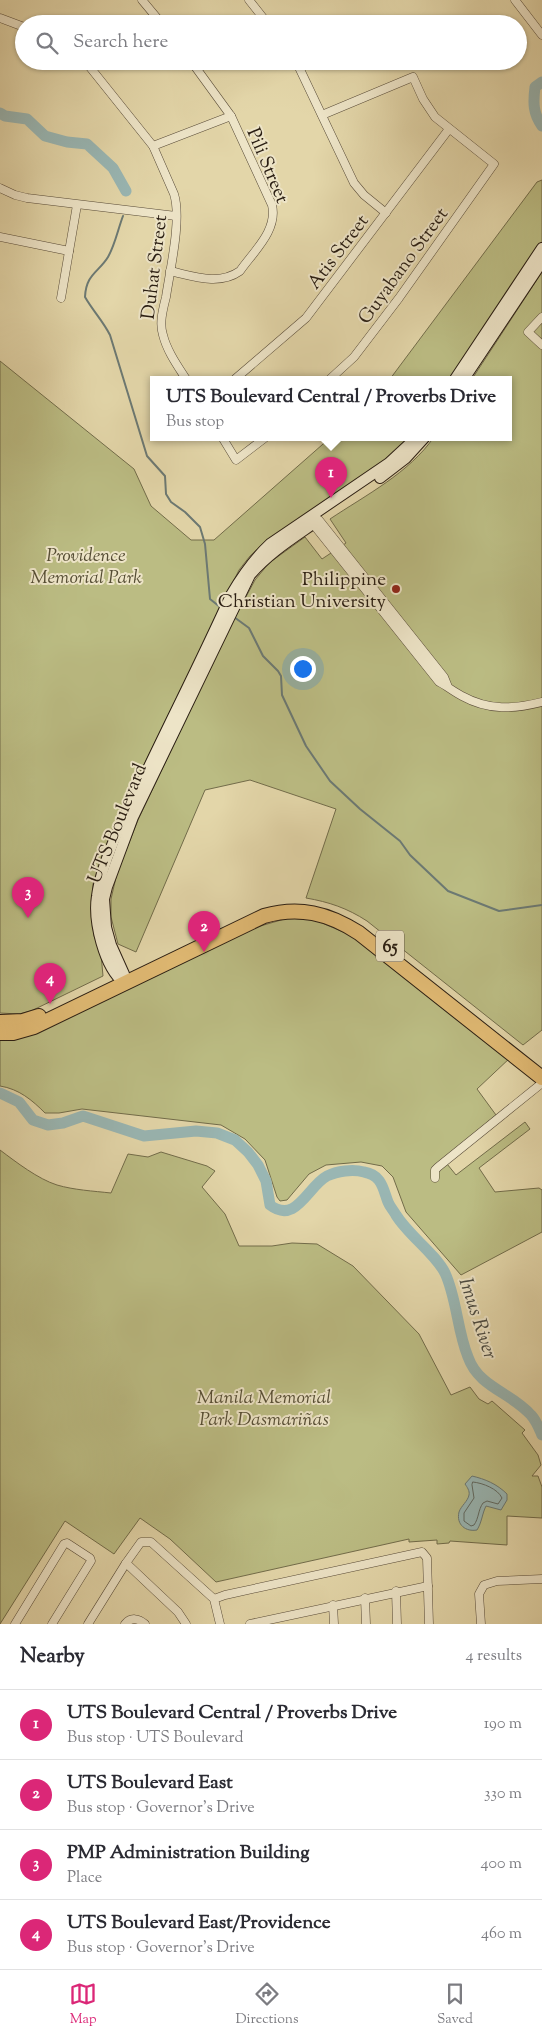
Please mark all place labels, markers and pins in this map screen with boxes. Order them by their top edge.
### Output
pin: 1 [315,457,347,498]
place label: Philippine Christian University [218,567,387,616]
marker: Philippine Christian University [390,583,402,595]
pin: 3 [12,877,44,918]
pin: 2 [188,911,220,952]
pin: 4 [34,963,66,1004]

